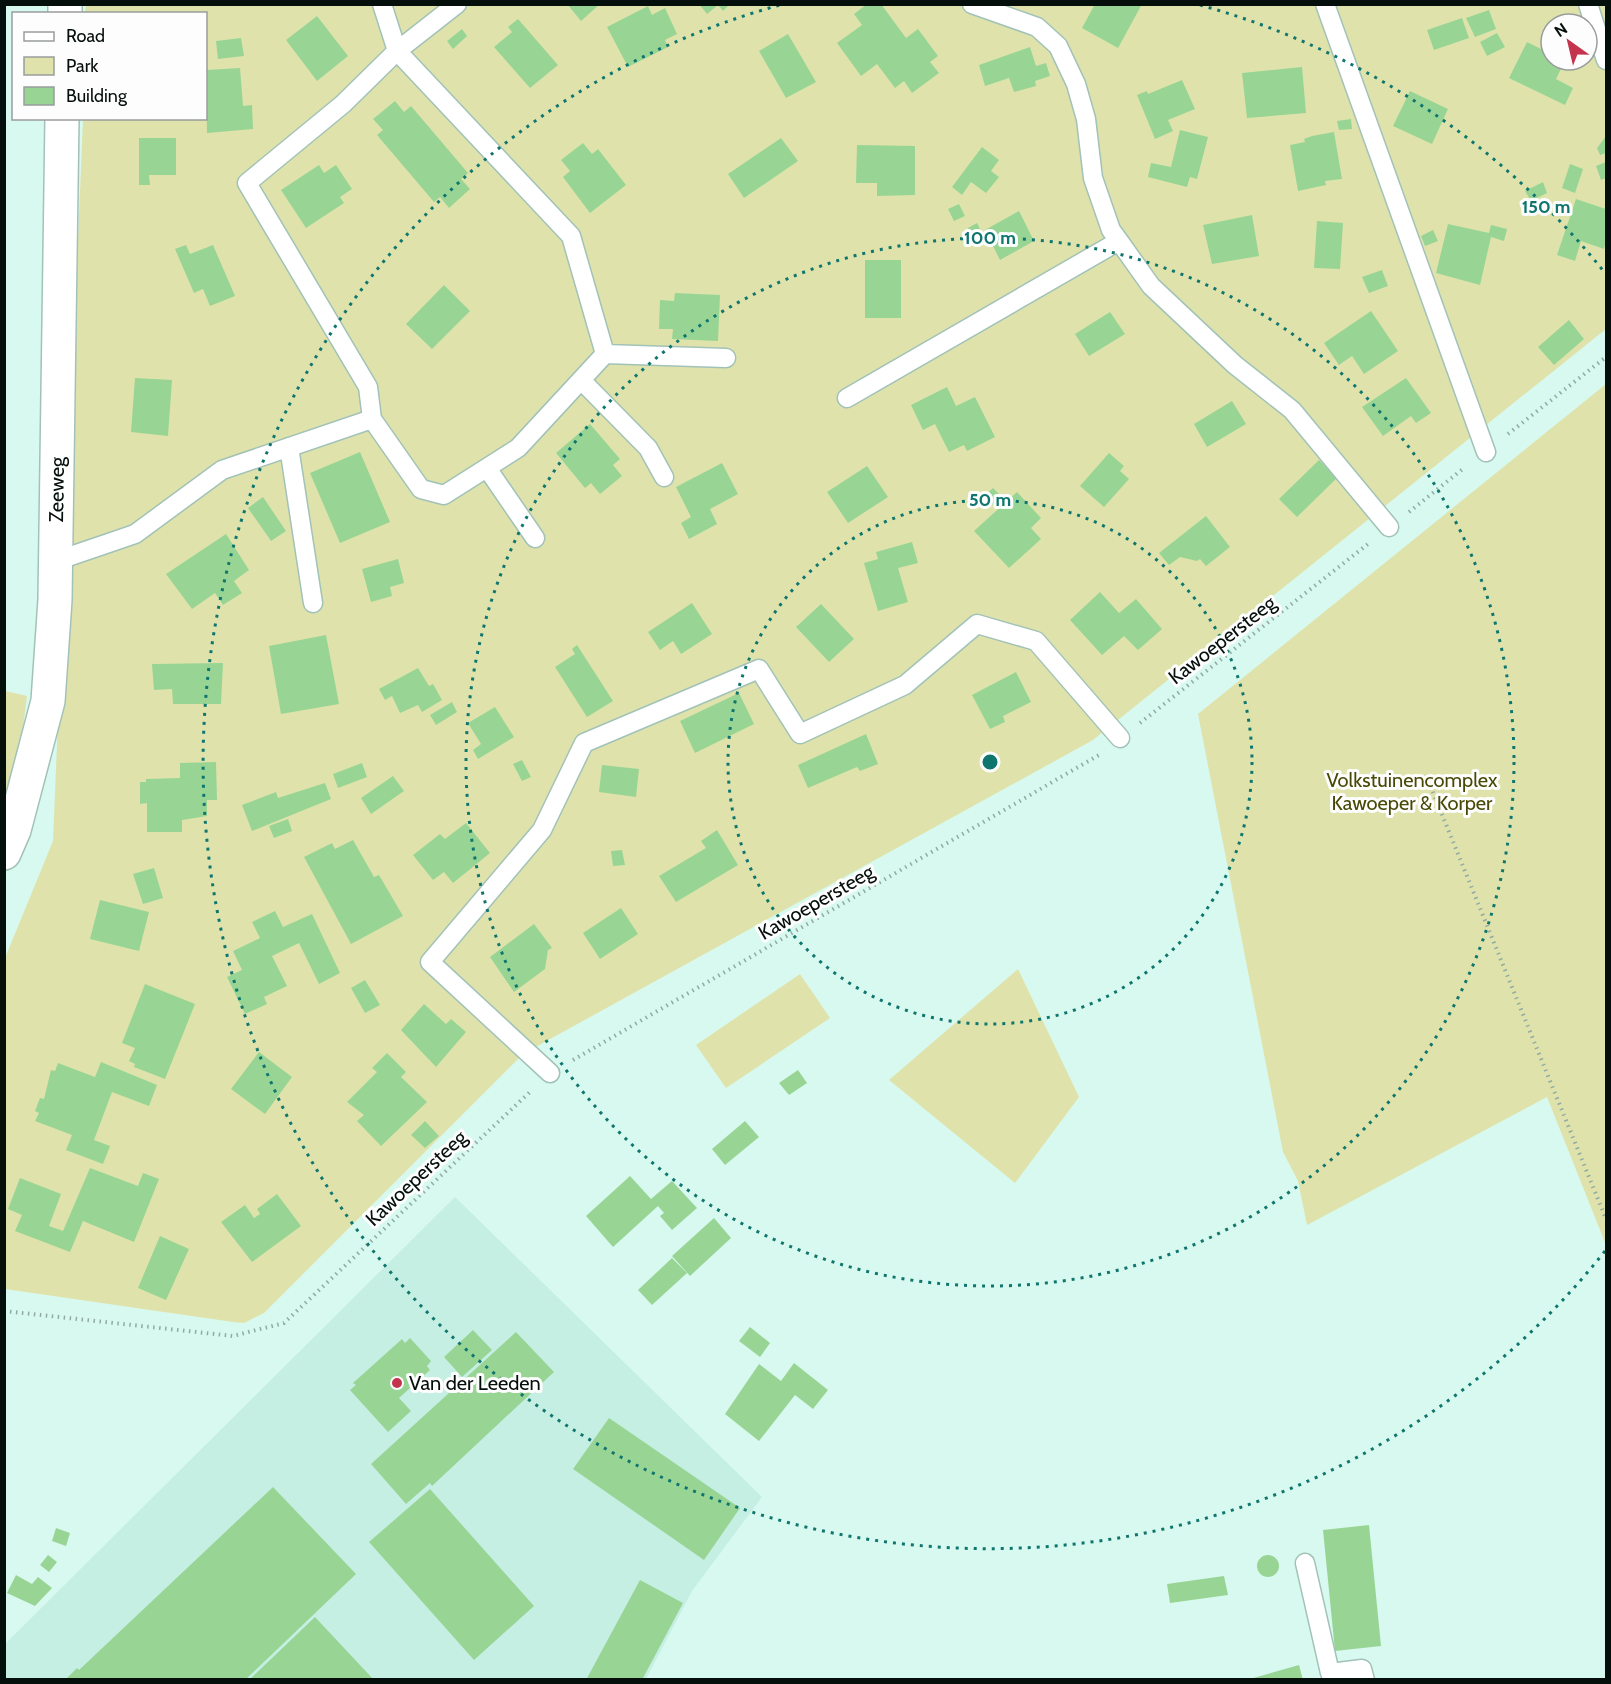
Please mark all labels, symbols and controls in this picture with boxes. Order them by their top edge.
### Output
legend [12,12,207,120]
north arrow [1539,12,1599,72]
text: N [1551,19,1571,41]
text: Road [66,25,105,47]
text: Park [66,55,99,77]
text: Building [66,85,128,107]
text: 150 m [1522,196,1570,218]
text: 100 m [964,227,1016,249]
street label: Zeeweg [44,456,69,523]
text: 50 m [969,489,1011,511]
street label: Kawoepersteeg [1164,590,1281,689]
centre of rings [980,752,1000,772]
park label: Volkstuinencomplex Kawoeper & Korper [1327,768,1498,815]
street label: Kawoepersteeg [754,859,879,945]
street label: Kawoepersteeg [361,1124,472,1231]
place label: Van der Leeden [409,1371,541,1395]
marker: Van der Leeden [390,1376,404,1390]

